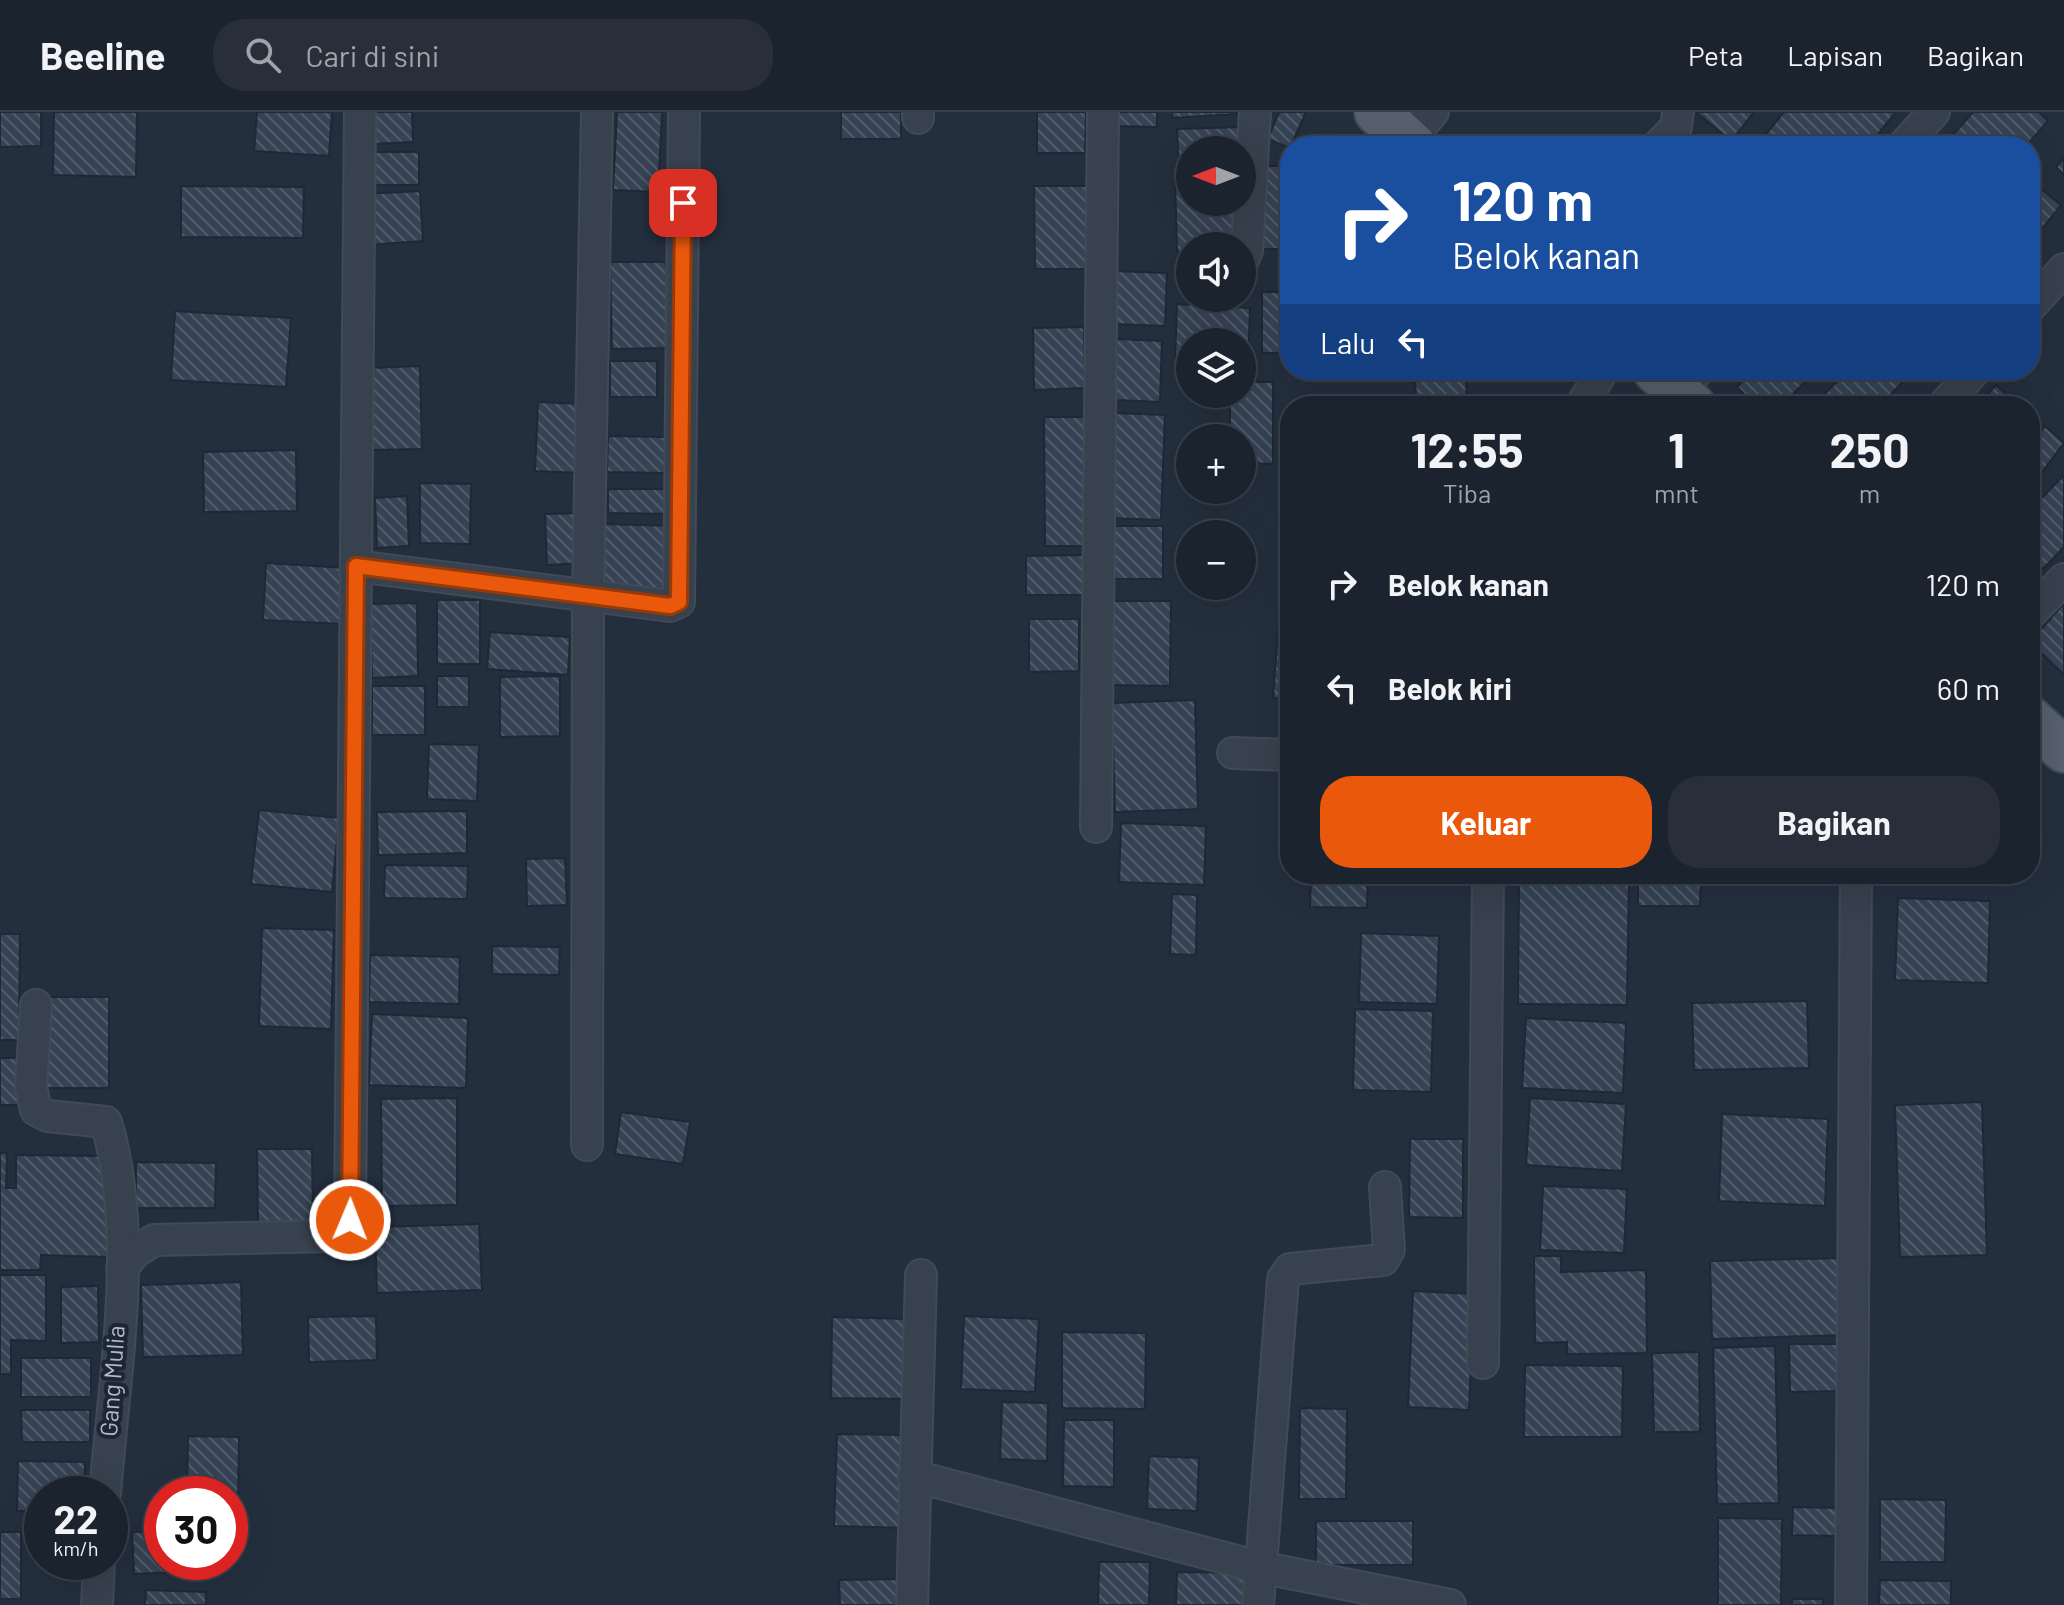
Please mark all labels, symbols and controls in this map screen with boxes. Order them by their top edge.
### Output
search box [213,19,773,91]
text: Beeline [40,32,165,78]
icon: search [241,33,285,77]
text: Cari di sini [305,37,439,73]
text: Peta [1688,38,1743,72]
text: Lapisan [1787,38,1883,72]
text: Bagikan [1927,38,2024,72]
north arrow [1176,136,1256,216]
map controls [1176,136,1256,600]
text: 120 m [1452,165,1593,232]
icon: right [1320,168,1424,272]
pin [649,169,717,237]
icon: arrive [661,181,705,225]
button: sound [1176,232,1256,312]
text: Belok kanan [1452,233,1640,276]
icon: left [1391,320,1435,364]
text: Lalu [1320,324,1375,360]
button: layers [1176,328,1256,408]
text: 12:55 [1410,420,1524,478]
text: 1 [1668,420,1685,478]
text: 250 [1829,420,1910,478]
button: + [1176,424,1256,504]
text: Tiba [1443,477,1491,508]
text: mnt [1654,477,1699,508]
text: m [1859,477,1880,508]
button: − [1176,520,1256,600]
icon: right [1320,562,1364,606]
text: Belok kanan [1388,566,1549,602]
text: 120 m [1926,566,2000,602]
icon: left [1320,666,1364,710]
text: Belok kiri [1388,670,1512,706]
text: 60 m [1937,670,2000,706]
button: Keluar [1320,776,1652,868]
button: Bagikan [1668,776,2000,868]
position arrow [308,1178,392,1262]
street label: Gang Mulia [93,1324,130,1437]
speed limit sign: 30 [144,1476,248,1580]
text: 22 [54,1494,98,1542]
text: km/h [53,1536,99,1560]

